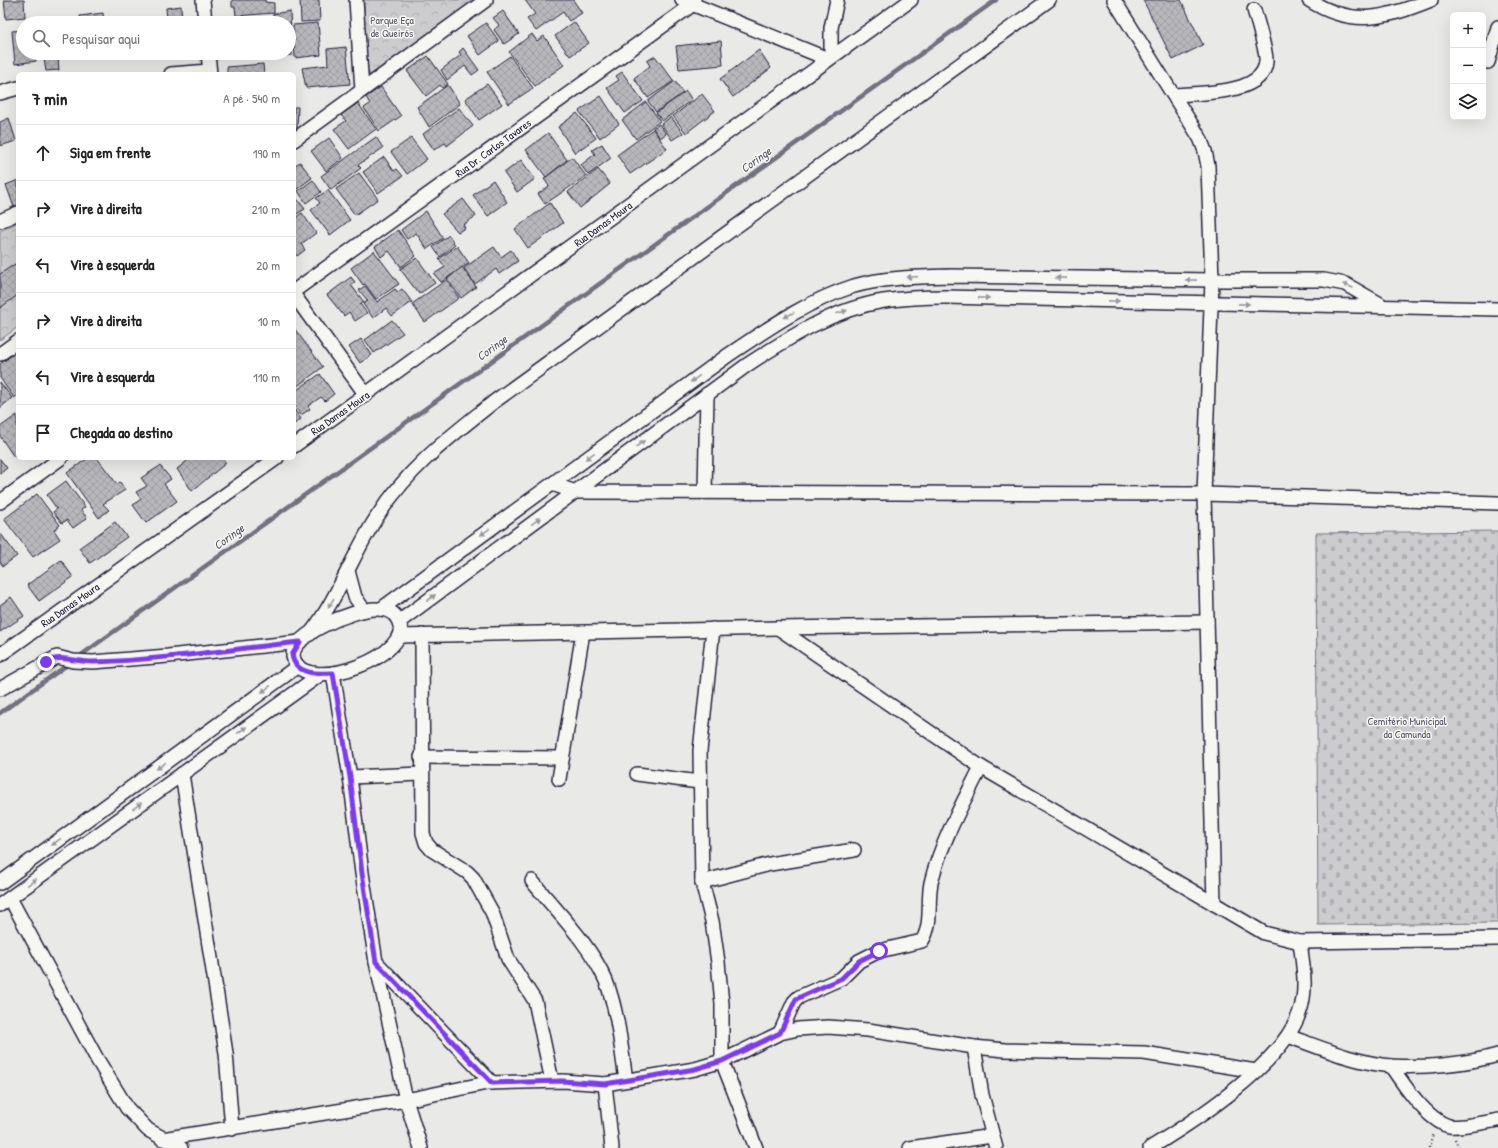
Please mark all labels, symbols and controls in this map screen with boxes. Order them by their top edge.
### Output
map controls [1450,12,1486,120]
button: + [1450,12,1486,48]
park label: Parque Eça de Queirós [370,13,415,40]
search box [16,16,296,60]
icon: search [30,27,52,49]
text: Pesquisar aqui [62,28,140,49]
button: − [1450,48,1486,84]
button: layers [1450,84,1486,120]
text: 7 min [32,87,67,110]
text: A pé · 540 m [223,89,280,107]
street label: Rua Dr. Carlos Tavares [452,116,534,180]
icon: ahead [32,142,54,164]
text: Siga em frente [70,142,151,163]
water label: Coringe [737,142,776,177]
text: 190 m [253,144,280,162]
icon: right [32,198,54,220]
text: Vire à direita [70,198,142,219]
street label: Rua Damas Moura [571,198,635,250]
text: 210 m [252,200,280,218]
icon: left [32,254,54,276]
text: Vire à esquerda [70,254,154,275]
text: 20 m [256,256,280,274]
one-way arrow [905,274,918,280]
one-way arrow [1055,274,1067,281]
one-way arrow [1184,277,1197,283]
one-way arrow [1342,283,1353,289]
one-way arrow [978,294,990,301]
one-way arrow [1108,298,1121,304]
one-way arrow [1238,301,1251,307]
one-way arrow [837,309,849,315]
icon: right [32,310,54,332]
text: Vire à direita [70,310,142,331]
text: 10 m [258,312,280,330]
one-way arrow [783,312,795,319]
water label: Coringe [473,330,512,365]
icon: left [32,366,54,388]
text: Vire à esquerda [70,366,154,387]
text: 110 m [253,368,280,386]
one-way arrow [690,375,701,383]
street label: Rua Damas Moura [308,387,373,438]
icon: arrive [32,422,54,444]
text: Chegada ao destino [70,422,173,443]
one-way arrow [635,440,645,448]
one-way arrow [585,452,596,460]
one-way arrow [530,517,541,525]
water label: Coringe [210,519,249,554]
one-way arrow [480,528,491,537]
street label: Rua Damas Moura [38,579,103,630]
one-way arrow [425,594,436,602]
one-way arrow [327,598,334,609]
route end [37,653,55,671]
one-way arrow [260,685,271,693]
park label: Cemitério Municipal da Camunda [1367,714,1447,741]
one-way arrow [237,726,248,734]
one-way arrow [156,762,166,770]
one-way arrow [132,802,142,810]
one-way arrow [51,838,61,846]
one-way arrow [26,878,37,886]
route start [870,942,888,960]

